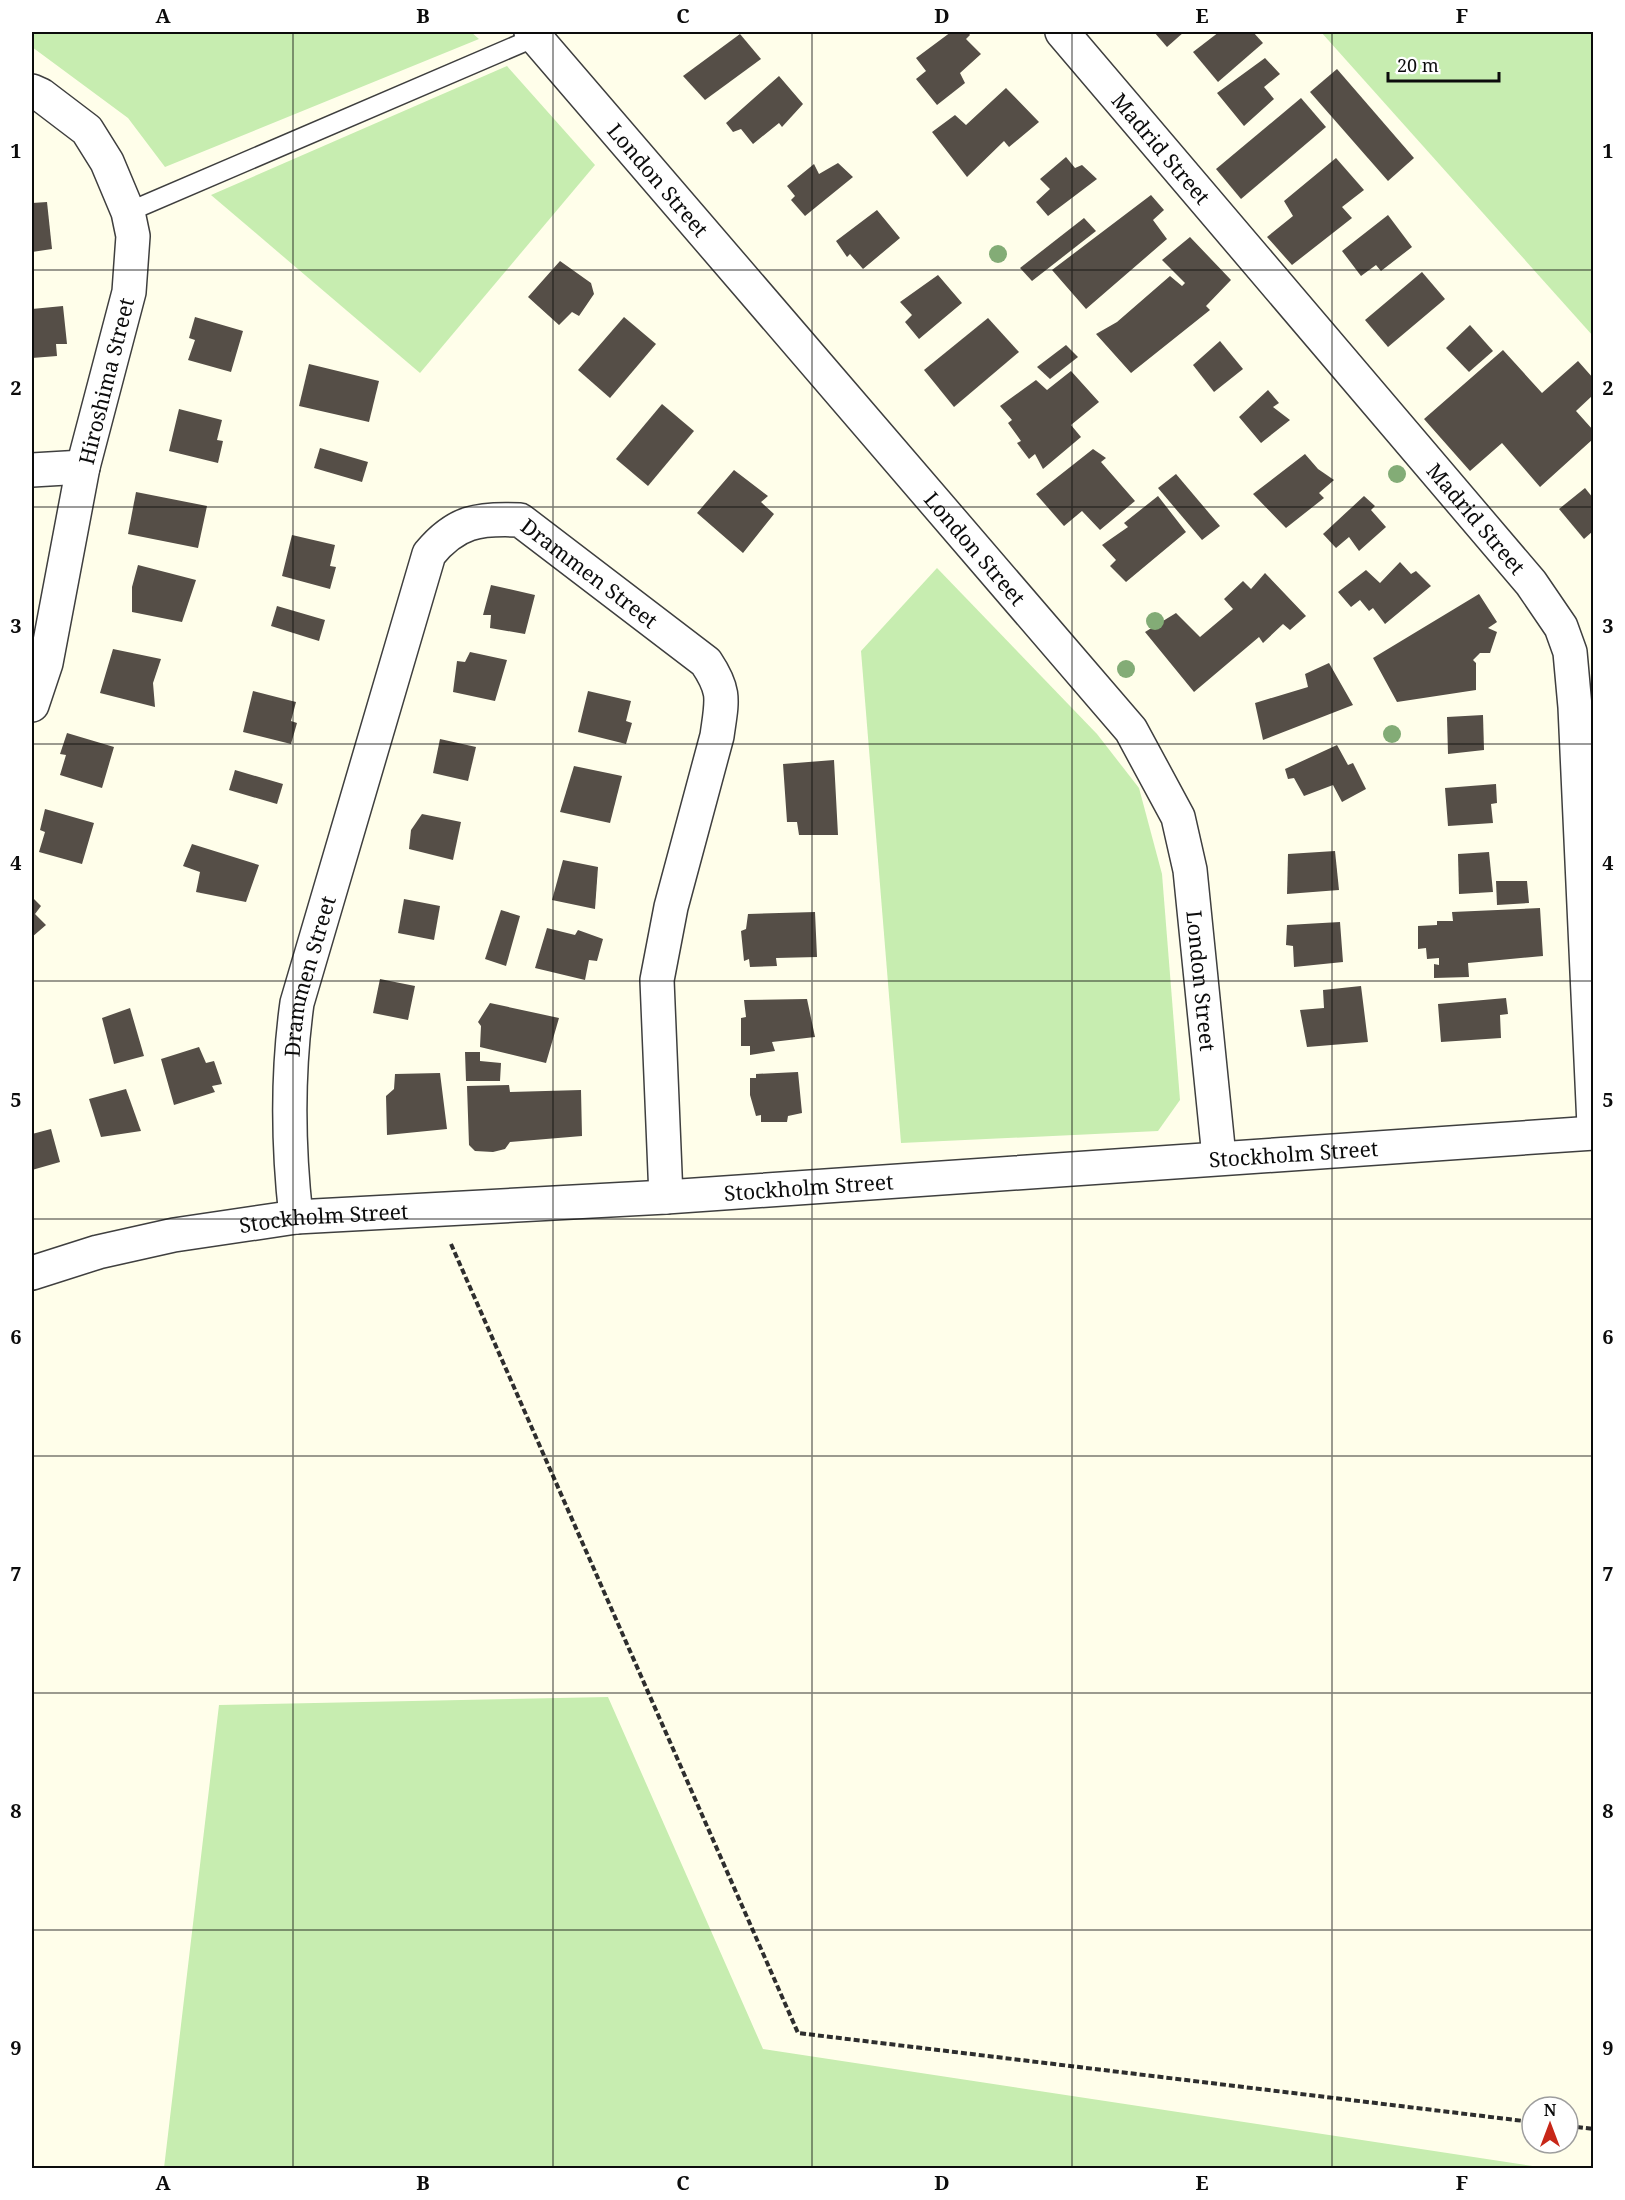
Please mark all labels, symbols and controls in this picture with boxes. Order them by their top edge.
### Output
text: A [155,2,171,29]
text: B [416,2,430,29]
text: C [676,2,690,29]
text: D [934,2,950,29]
text: E [1195,2,1209,29]
text: F [1456,2,1468,29]
scale bar [1388,45,1499,83]
text: 20 m [1397,53,1439,77]
street label: Madrid Street [1106,87,1217,210]
street label: London Street [601,117,715,243]
text: 1 [10,137,22,164]
text: 1 [1602,137,1614,164]
street label: Hiroshima Street [72,295,140,467]
text: 2 [10,374,22,401]
text: 2 [1602,374,1614,401]
street label: Madrid Street [1421,457,1532,580]
street label: London Street [918,486,1032,611]
street label: Drammen Street [515,512,664,634]
text: 3 [10,612,22,639]
text: 3 [1602,612,1614,639]
text: 4 [10,849,22,876]
text: 4 [1602,849,1614,876]
street label: Drammen Street [277,892,342,1058]
street label: London Street [1180,909,1222,1053]
text: 5 [10,1086,22,1113]
text: 5 [1602,1086,1614,1113]
street label: Stockholm Street [1208,1134,1379,1174]
street label: Stockholm Street [723,1167,894,1207]
street label: Stockholm Street [237,1197,409,1239]
text: 6 [10,1323,22,1350]
text: 6 [1602,1323,1614,1350]
text: 7 [10,1560,22,1587]
text: 7 [1602,1560,1614,1587]
text: 8 [10,1797,22,1824]
text: 8 [1602,1797,1614,1824]
text: 9 [10,2034,22,2061]
text: 9 [1602,2034,1614,2061]
north arrow [1520,2095,1580,2155]
text: N [1544,2099,1557,2121]
text: A [155,2169,171,2196]
text: B [416,2169,430,2196]
text: C [676,2169,690,2196]
text: D [934,2169,950,2196]
text: E [1195,2169,1209,2196]
text: F [1456,2169,1468,2196]

